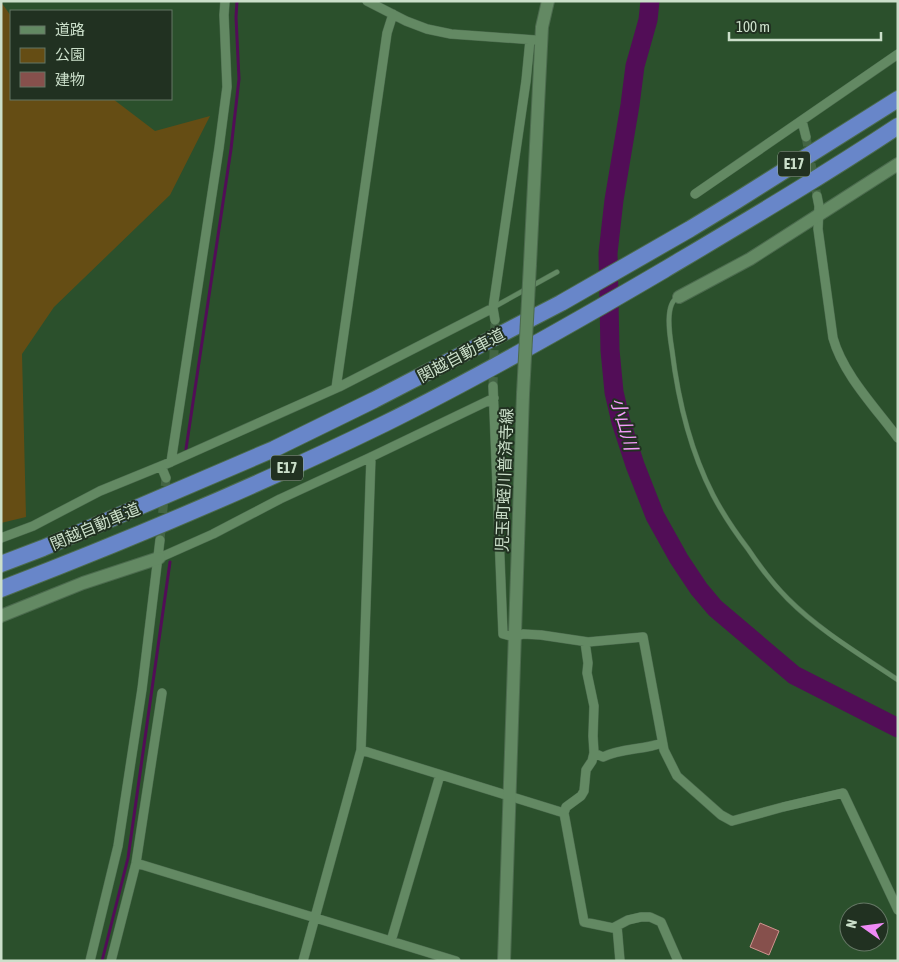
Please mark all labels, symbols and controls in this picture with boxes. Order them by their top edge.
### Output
legend [10,10,172,100]
scale bar [729,10,882,42]
text: 100 m [736,18,770,35]
text: 道路 [55,21,85,38]
text: 公園 [55,46,85,63]
text: 建物 [55,71,85,88]
road number: E17 [778,152,810,176]
street label: 関越自動車道 [414,325,508,385]
water label: 小山川 [607,395,643,455]
street label: 児玉町蛭川普済寺線 [492,408,516,552]
road number: E17 [271,456,303,480]
street label: 関越自動車道 [47,499,143,553]
north arrow [839,902,889,952]
text: N [843,918,860,930]

